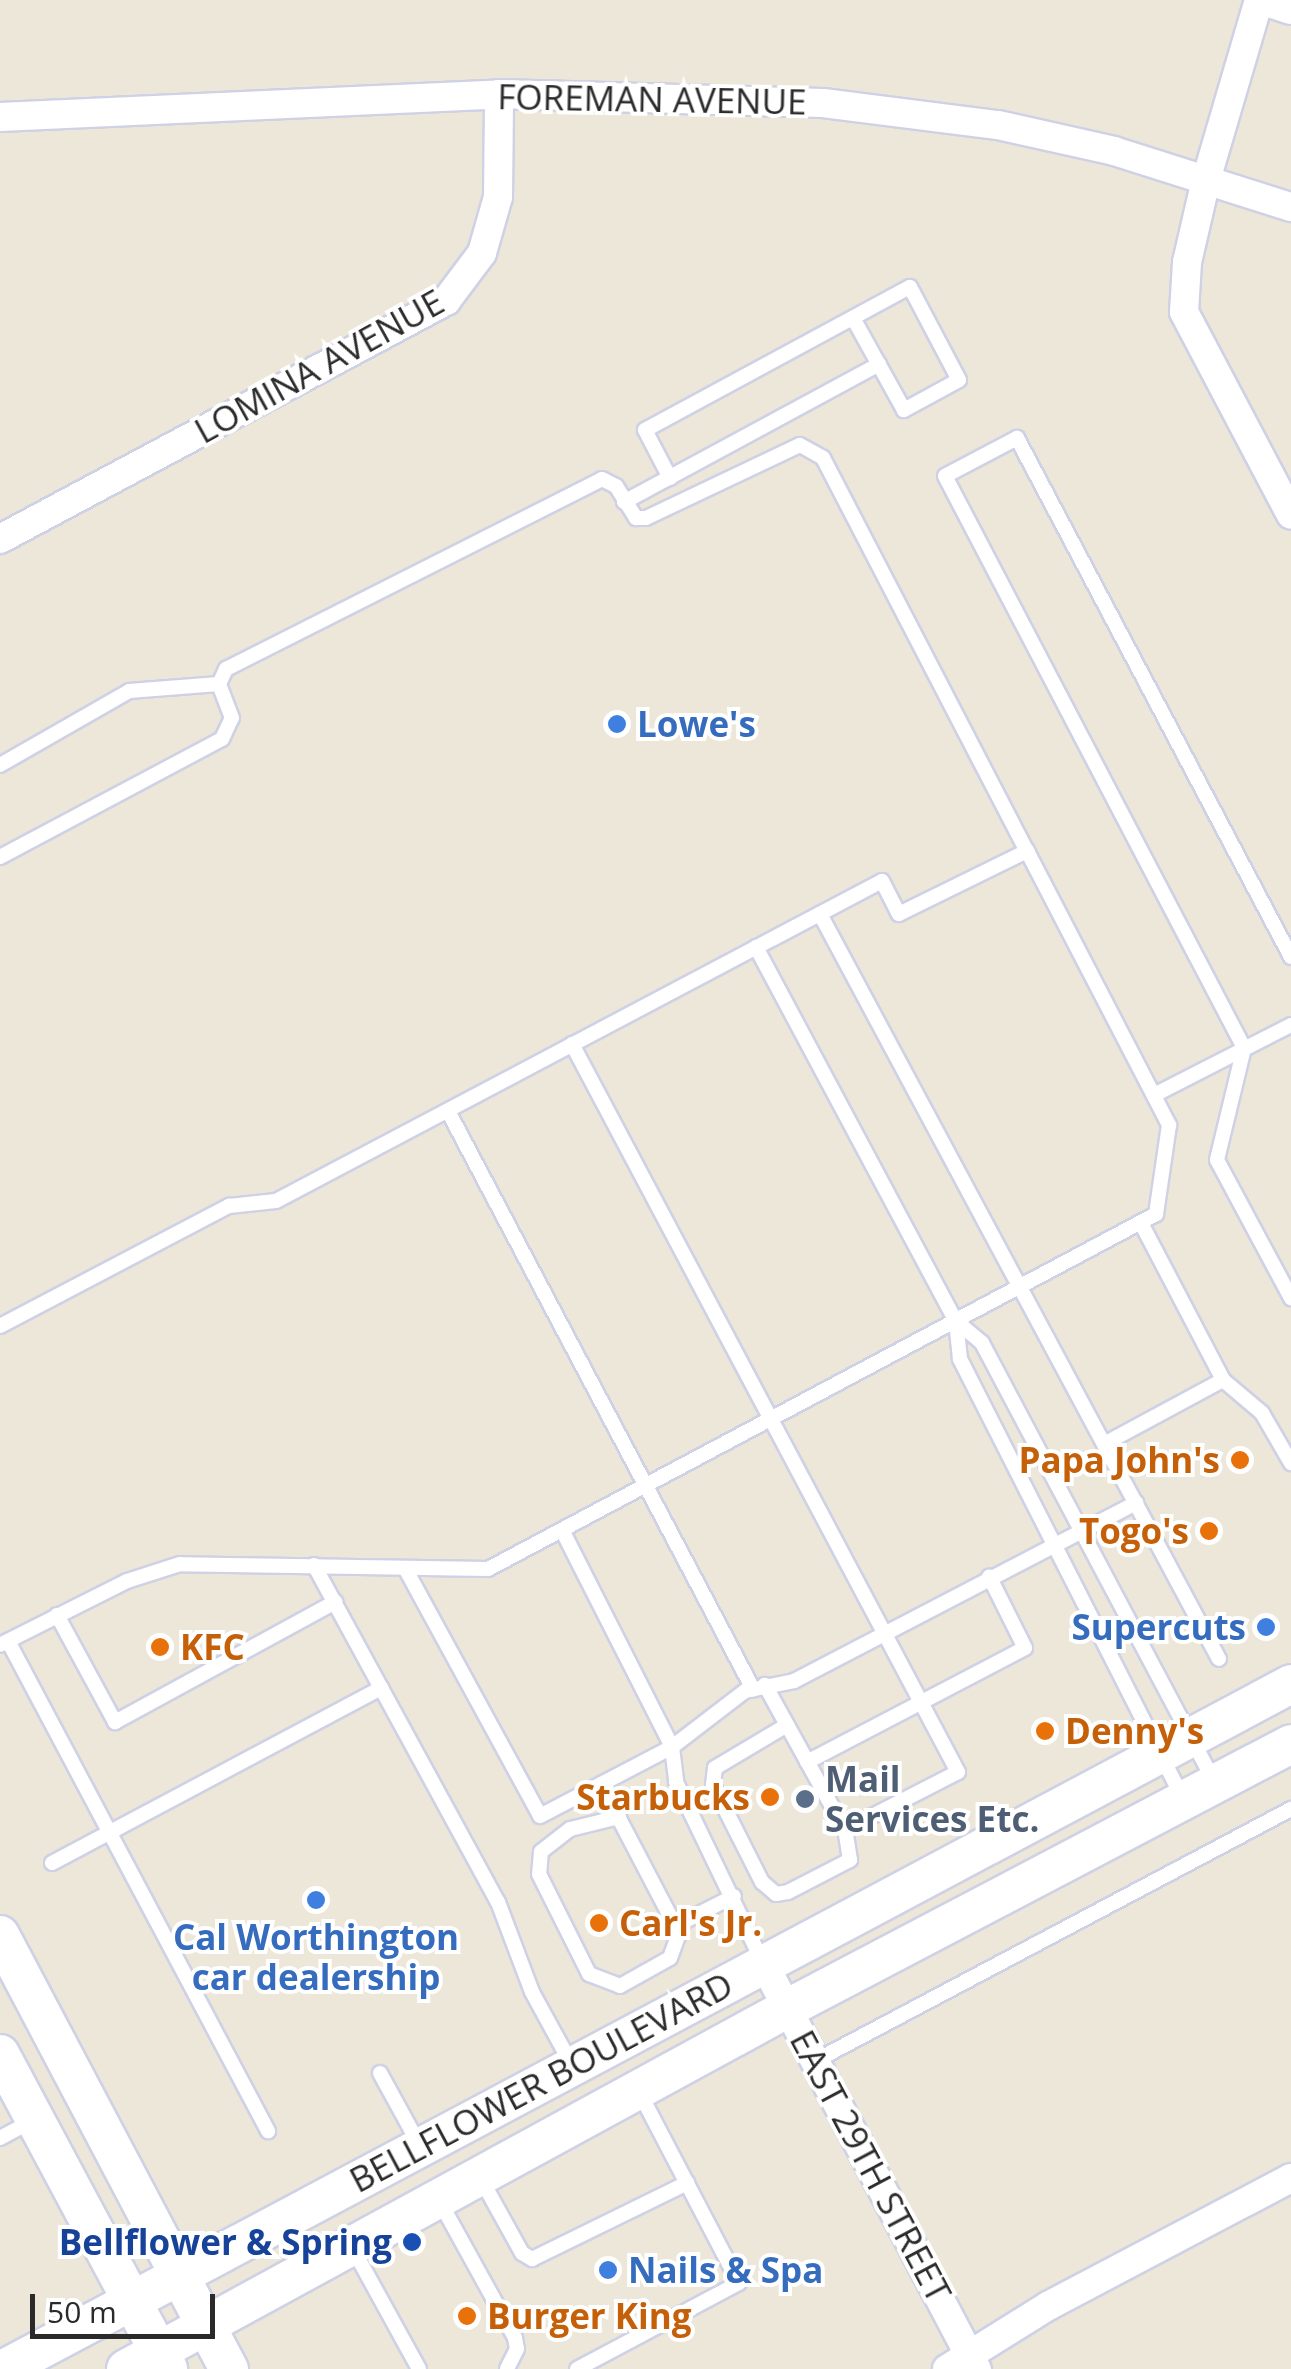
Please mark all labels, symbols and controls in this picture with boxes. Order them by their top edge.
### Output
street label: FOREMAN AVENUE [497,75,807,123]
street label: LOMINA AVENUE [187,280,451,452]
place label: Lowe's [637,703,756,745]
marker: Lowe's [606,713,628,735]
place label: Papa John's [1019,1439,1220,1481]
marker: Papa John's [1229,1449,1251,1471]
place label: Togo's [1079,1510,1189,1552]
marker: Togo's [1198,1520,1220,1542]
place label: Supercuts [1071,1606,1246,1648]
marker: Supercuts [1255,1616,1277,1638]
place label: KFC [180,1626,245,1668]
marker: KFC [149,1636,171,1658]
place label: Denny's [1065,1710,1204,1752]
marker: Denny's [1034,1720,1056,1742]
place label: Mail Services Etc. [825,1758,1039,1840]
place label: Starbucks [576,1776,750,1818]
marker: Starbucks [759,1786,781,1808]
marker: Mail Services Etc. [794,1788,816,1810]
marker: Cal Worthington car dealership [305,1889,327,1911]
place label: Carl's Jr. [619,1902,762,1944]
marker: Carl's Jr. [588,1912,610,1934]
place label: Cal Worthington car dealership [173,1916,459,1998]
street label: BELLFLOWER BOULEVARD [342,1963,740,2201]
street label: EAST 29TH STREET [782,2023,960,2309]
place label: Bellflower & Spring [59,2221,392,2263]
marker: Bellflower & Spring [401,2231,423,2253]
place label: Nails & Spa [628,2249,823,2291]
marker: Nails & Spa [597,2259,619,2281]
scale bar [35,2274,220,2336]
text: 50 m [47,2291,117,2332]
place label: Burger King [487,2295,692,2337]
marker: Burger King [456,2305,478,2327]

